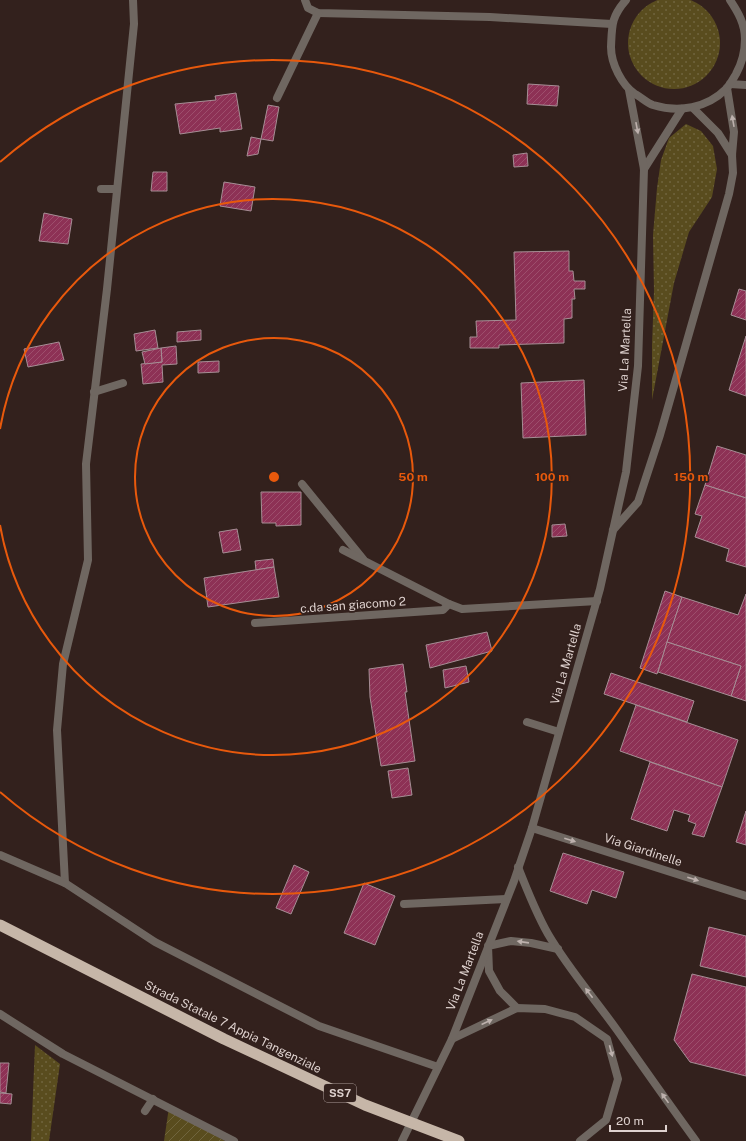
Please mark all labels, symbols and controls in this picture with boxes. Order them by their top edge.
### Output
one-way arrow [729,115,735,128]
one-way arrow [634,122,640,134]
street label: Via La Martella [616,308,634,392]
centre of rings [267,470,281,484]
text: 50 m [398,470,428,484]
text: 100 m [535,470,569,484]
text: 150 m [674,470,708,484]
street label: c.da san giacomo 2 [300,594,406,616]
street label: Via La Martella [548,622,584,706]
street label: Via Giardinelle [602,831,684,869]
one-way arrow [564,837,576,843]
one-way arrow [688,876,700,882]
street label: Via La Martella [443,929,487,1013]
one-way arrow [517,939,529,945]
street label: Strada Statale 7 Appia Tangenziale [142,978,324,1076]
one-way arrow [585,987,593,998]
one-way arrow [481,1019,493,1025]
one-way arrow [608,1045,614,1057]
road number: SS7 [324,1084,356,1102]
one-way arrow [661,1093,669,1104]
scale bar [610,1107,666,1133]
text: 20 m [616,1114,644,1128]

